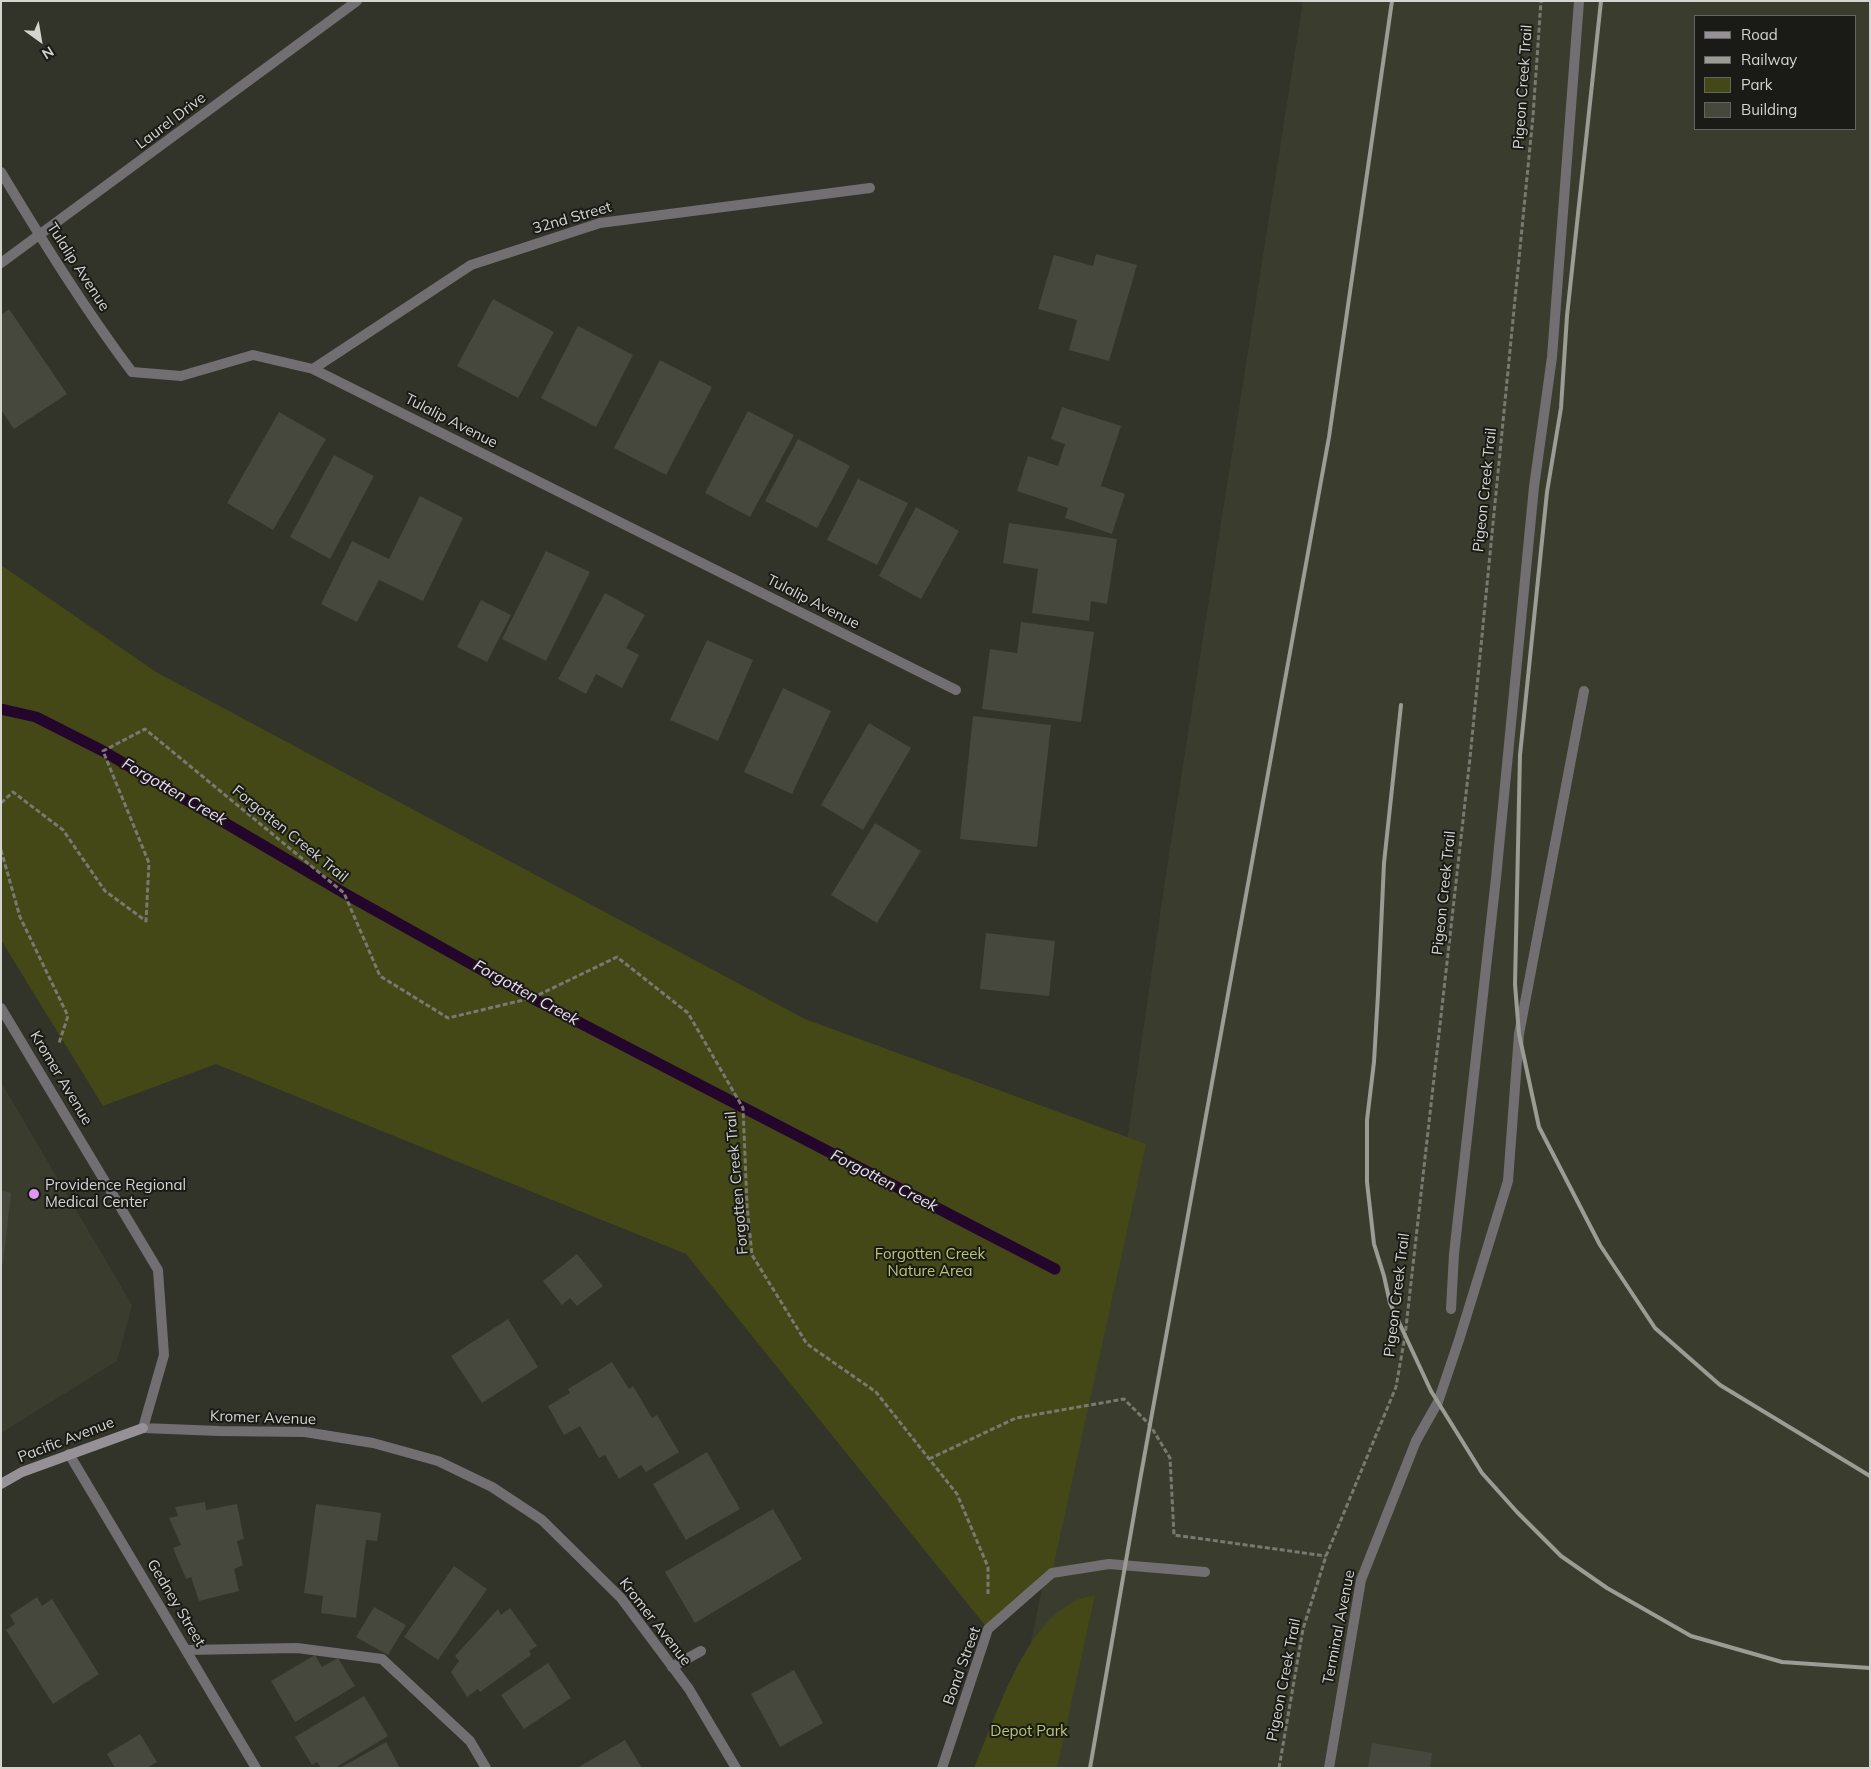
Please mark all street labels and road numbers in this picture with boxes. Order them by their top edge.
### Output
street label: Pigeon Creek Trail [1510,24,1536,150]
street label: Laurel Drive [132,89,210,153]
street label: 32nd Street [530,198,614,238]
street label: Tulalip Avenue [43,220,113,314]
street label: Tulalip Avenue [402,390,500,452]
street label: Pigeon Creek Trail [1470,427,1500,553]
street label: Tulalip Avenue [764,571,862,633]
street label: Forgotten Creek Trail [229,782,351,886]
street label: Pigeon Creek Trail [1429,830,1459,956]
street label: Kromer Avenue [26,1028,96,1128]
street label: Forgotten Creek Trail [722,1111,752,1255]
street label: Pigeon Creek Trail [1380,1232,1414,1358]
street label: Kromer Avenue [210,1407,316,1429]
street label: Pacific Avenue [15,1413,117,1467]
street label: Gedney Street [143,1556,209,1650]
street label: Terminal Avenue [1319,1568,1359,1686]
street label: Kromer Avenue [615,1575,695,1669]
street label: Pigeon Creek Trail [1263,1617,1305,1743]
street label: Bond Street [940,1624,984,1708]

